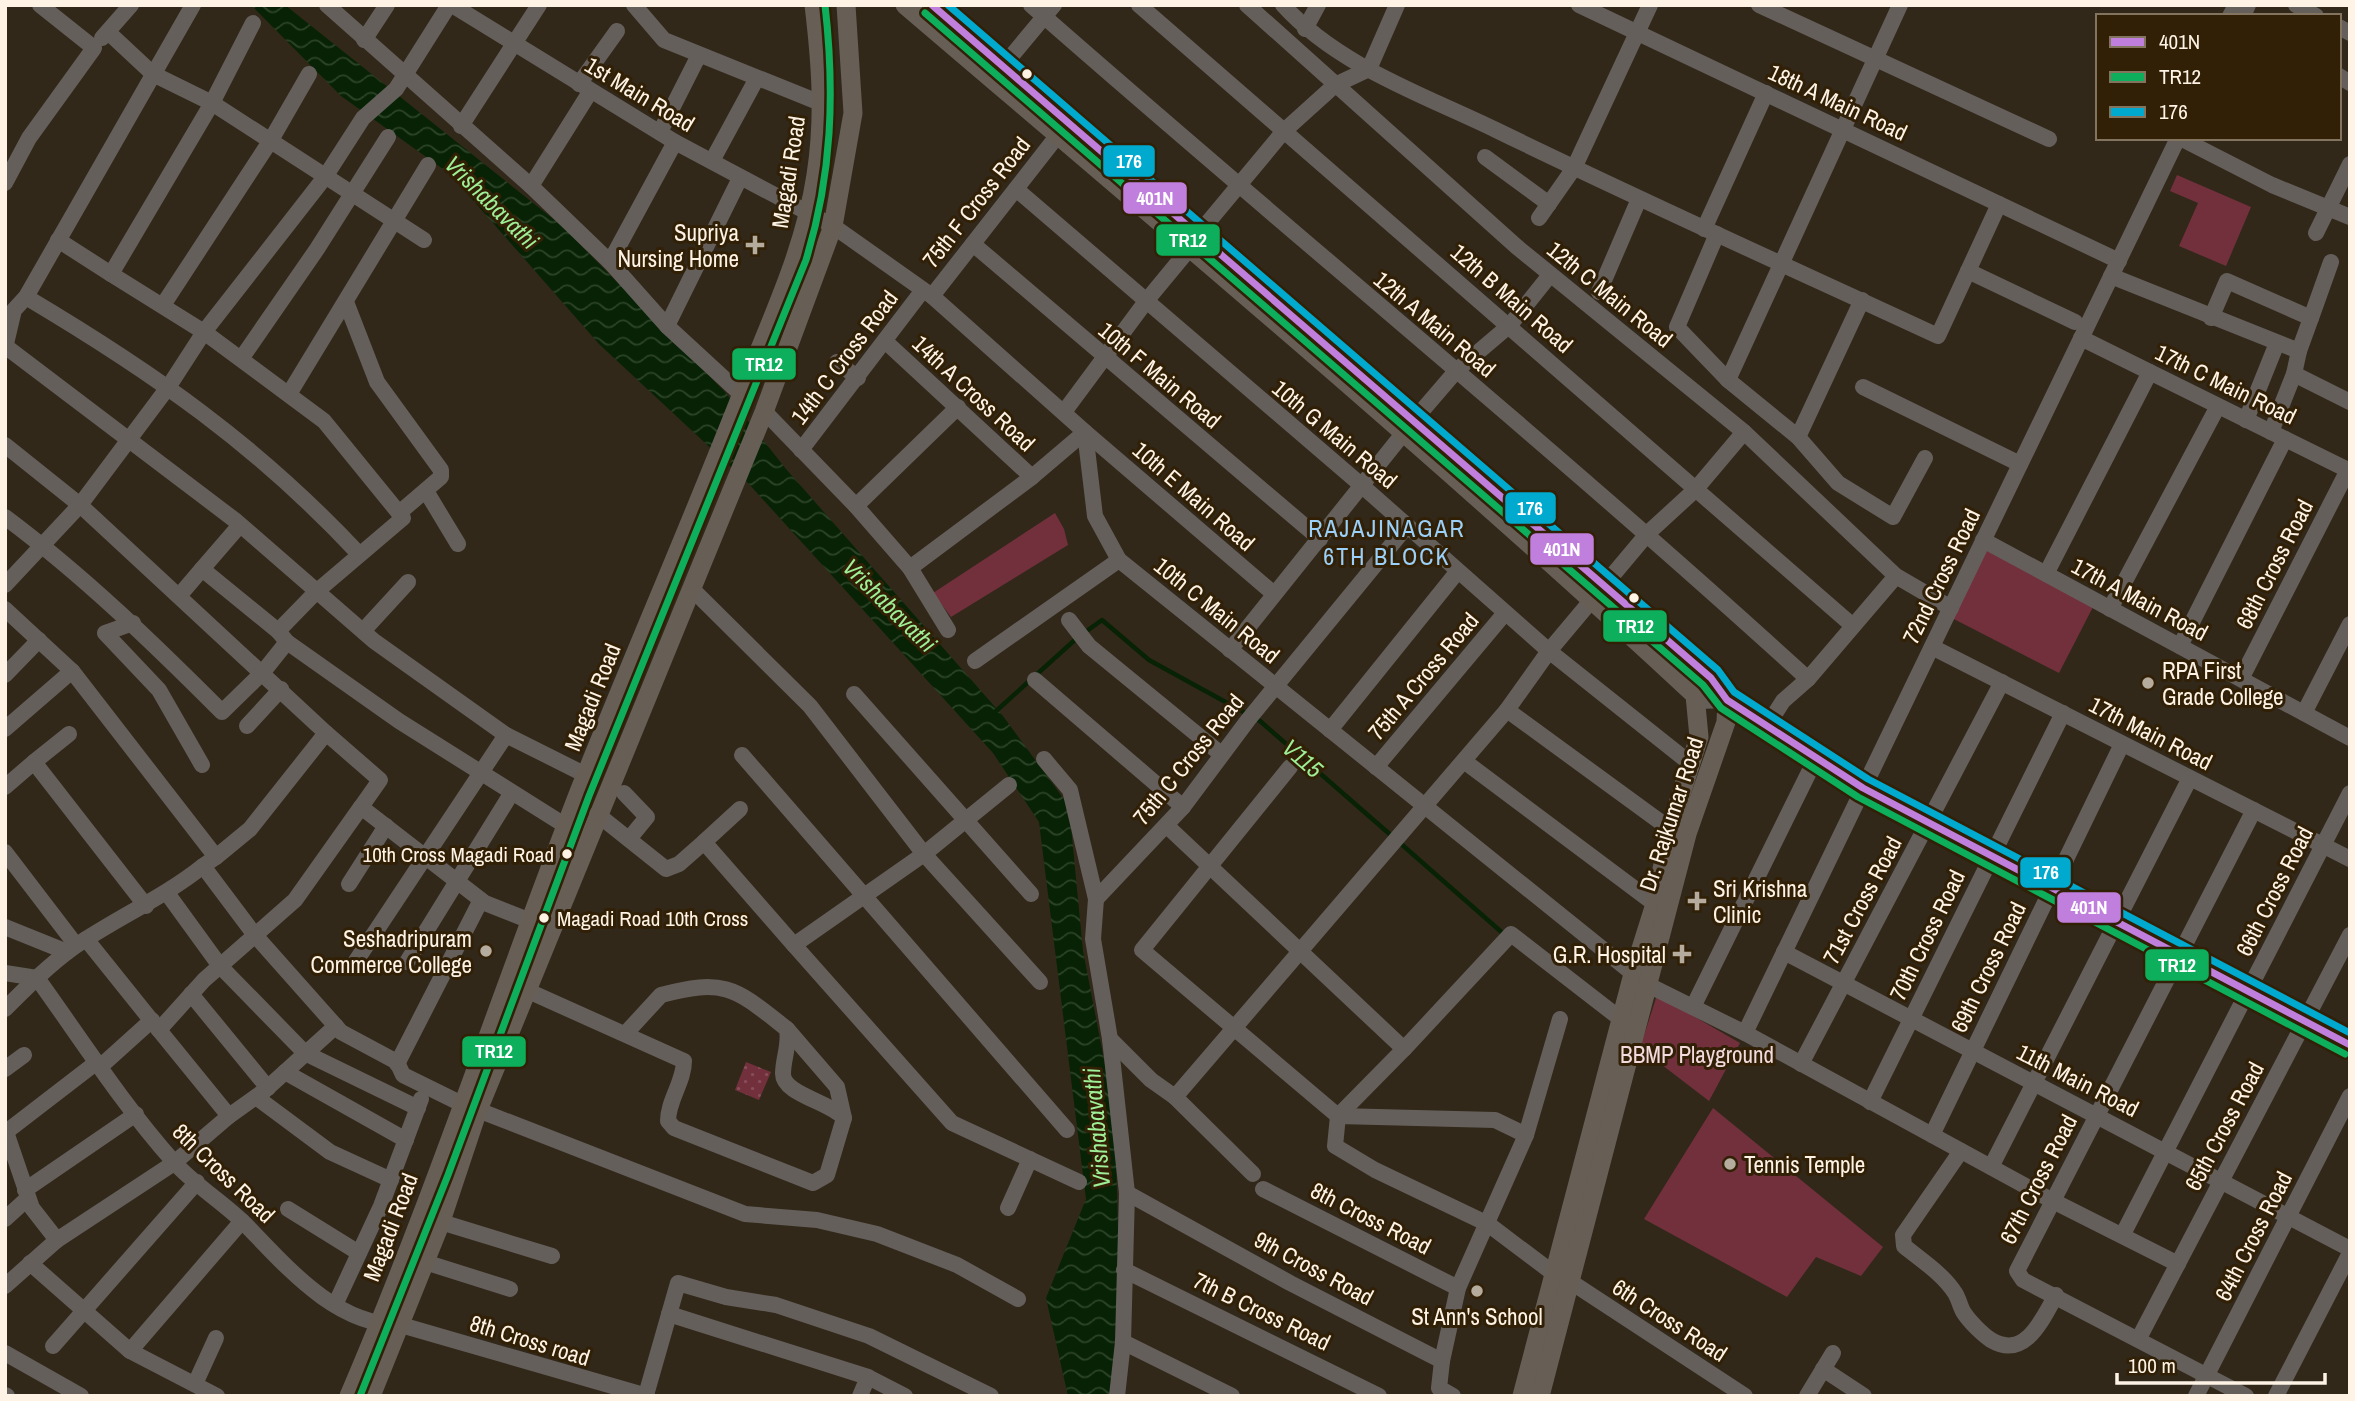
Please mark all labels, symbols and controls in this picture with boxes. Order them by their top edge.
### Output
legend [2096,14,2341,140]
text: 401N [2159,27,2200,56]
street label: 1st Main Road [579,49,701,139]
street label: 18th A Main Road [1763,56,1913,148]
text: TR12 [2159,62,2201,91]
unlabelled marker [1020,67,1034,81]
text: 176 [2159,97,2188,126]
street label: Magadi Road [764,114,812,230]
street label: 75th F Cross Road [915,130,1037,274]
line badge: 176 [1102,144,1156,178]
water label: Vrishabavathi [438,148,546,256]
text: 176 [1116,148,1142,174]
line badge: 401N [1122,181,1188,215]
text: 401N [1136,185,1174,211]
place label: Supriya Nursing Home [617,217,740,274]
line badge: TR12 [1155,223,1221,257]
text: TR12 [1169,227,1207,253]
street label: 12th C Main Road [1541,234,1679,354]
marker: Supriya Nursing Home [745,235,765,255]
street label: 12th B Main Road [1444,236,1580,360]
street label: 12th A Main Road [1368,264,1502,384]
street label: 14th C Cross Road [783,284,905,430]
street label: 10th F Main Road [1092,315,1228,435]
street label: 14th A Cross Road [906,328,1042,458]
street label: 17th C Main Road [2150,337,2302,431]
line badge: TR12 [731,347,797,381]
text: TR12 [745,351,783,377]
street label: 10th G Main Road [1266,373,1404,495]
street label: 10th E Main Road [1126,434,1262,558]
line badge: 176 [1504,491,1557,525]
street label: 68th Cross Road [2228,494,2320,634]
text: 176 [1517,495,1543,521]
street label: 72nd Cross Road [1895,503,1987,649]
district label: RAJAJINAGAR 6TH BLOCK [1308,512,1466,572]
line badge: 401N [1529,532,1595,566]
text: 401N [1543,536,1581,562]
street label: 10th C Main Road [1148,550,1286,670]
street label: 17th A Main Road [2067,550,2213,648]
water label: Vrishabavathi [836,551,944,659]
unlabelled marker [1627,591,1641,605]
street label: 75th A Cross Road [1361,606,1485,746]
line badge: TR12 [1602,609,1668,643]
text: TR12 [1616,613,1654,639]
street label: Magadi Road [556,639,628,755]
place label: RPA First Grade College [2162,655,2284,712]
marker: RPA First Grade College [2140,675,2156,691]
street label: 75th C Cross Road [1125,687,1251,831]
street label: 17th Main Road [2084,689,2218,777]
water label: V115 [1276,731,1330,785]
street label: Dr. Rajkumar Road [1631,733,1711,895]
street label: 66th Cross Road [2228,821,2320,961]
street label: 71st Cross Road [1815,831,1909,969]
place label: 10th Cross Magadi Road [363,840,554,869]
marker: 10th Cross Magadi Road [560,847,574,861]
line badge: 176 [2019,856,2072,889]
text: 176 [2033,859,2059,885]
street label: 70th Cross Road [1882,865,1972,1005]
place label: Sri Krishna Clinic [1713,873,1808,930]
marker: Sri Krishna Clinic [1687,891,1707,911]
line badge: 401N [2056,891,2122,924]
text: 401N [2070,894,2108,920]
street label: 69th Cross Road [1943,897,2033,1037]
place label: Magadi Road 10th Cross [557,904,748,933]
marker: Magadi Road 10th Cross [537,911,551,925]
place label: Seshadripuram Commerce College [311,923,472,980]
place label: G.R. Hospital [1553,939,1666,970]
marker: Seshadripuram Commerce College [478,943,494,959]
marker: G.R. Hospital [1672,944,1692,964]
line badge: TR12 [2144,948,2210,982]
text: TR12 [2158,952,2196,978]
line badge: TR12 [461,1035,527,1068]
street label: 11th Main Road [2012,1036,2144,1124]
text: TR12 [475,1038,513,1064]
park label: BBMP Playground [1620,1039,1774,1070]
street label: 65th Cross Road [2177,1056,2271,1196]
water label: Vrishabavathi [1075,1066,1117,1189]
street label: 67th Cross Road [1992,1109,2084,1249]
street label: 8th Cross Road [166,1116,282,1230]
place label: Tennis Temple [1744,1149,1865,1180]
marker: Tennis Temple [1722,1156,1738,1172]
street label: 64th Cross Road [2207,1166,2299,1306]
street label: Magadi Road [355,1169,425,1285]
street label: 8th Cross Road [1306,1174,1436,1262]
street label: 9th Cross Road [1249,1224,1379,1312]
street label: 7th B Cross Road [1188,1264,1336,1358]
street label: 6th Cross Road [1607,1271,1733,1369]
marker: St Ann's School [1469,1283,1485,1299]
place label: St Ann's School [1411,1301,1543,1332]
street label: 8th Cross road [466,1307,594,1373]
scale bar [2117,1342,2325,1386]
text: 100 m [2128,1351,2176,1380]

